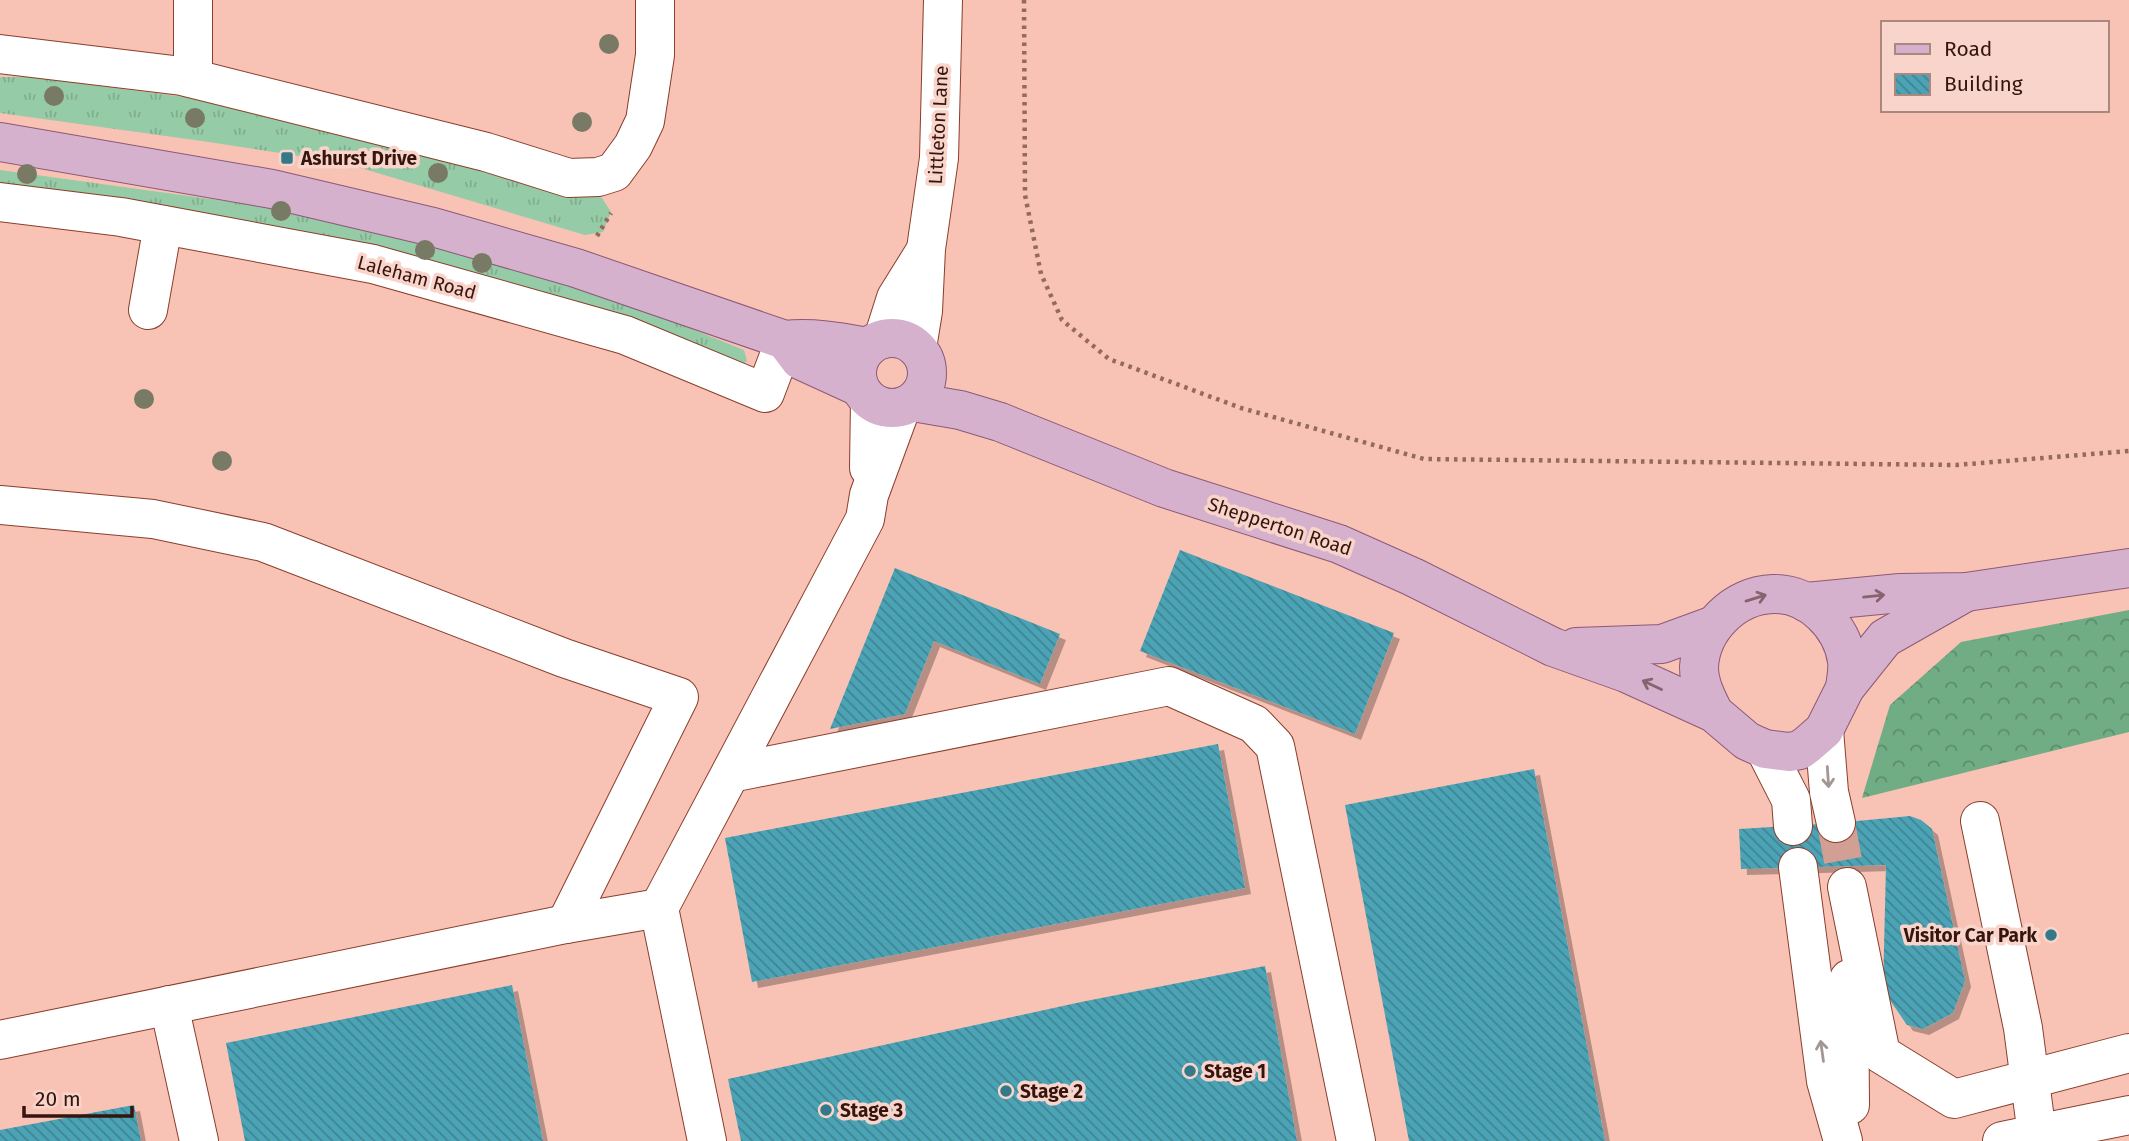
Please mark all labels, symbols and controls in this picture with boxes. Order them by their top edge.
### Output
legend [1881,21,2108,112]
text: Road [1944,36,1992,62]
street label: Littleton Lane [924,65,953,185]
text: Building [1944,71,2023,97]
place label: Ashurst Drive [300,147,417,170]
marker: Ashurst Drive [279,150,295,166]
street label: Laleham Road [355,251,479,304]
street label: Shepperton Road [1205,492,1355,561]
one-way arrow [1862,589,1884,602]
one-way arrow [1745,591,1767,604]
one-way arrow [1642,678,1663,691]
one-way arrow [1822,765,1835,788]
place label: Visitor Car Park [1903,924,2038,947]
marker: Visitor Car Park [2043,927,2059,943]
one-way arrow [1815,1040,1828,1063]
place label: Stage 1 [1204,1060,1266,1083]
marker: Stage 1 [1182,1063,1198,1079]
scale bar [24,1074,133,1118]
place label: Stage 2 [1020,1080,1083,1103]
marker: Stage 2 [998,1083,1014,1099]
text: 20 m [35,1086,81,1112]
place label: Stage 3 [840,1099,903,1122]
marker: Stage 3 [818,1102,834,1118]

